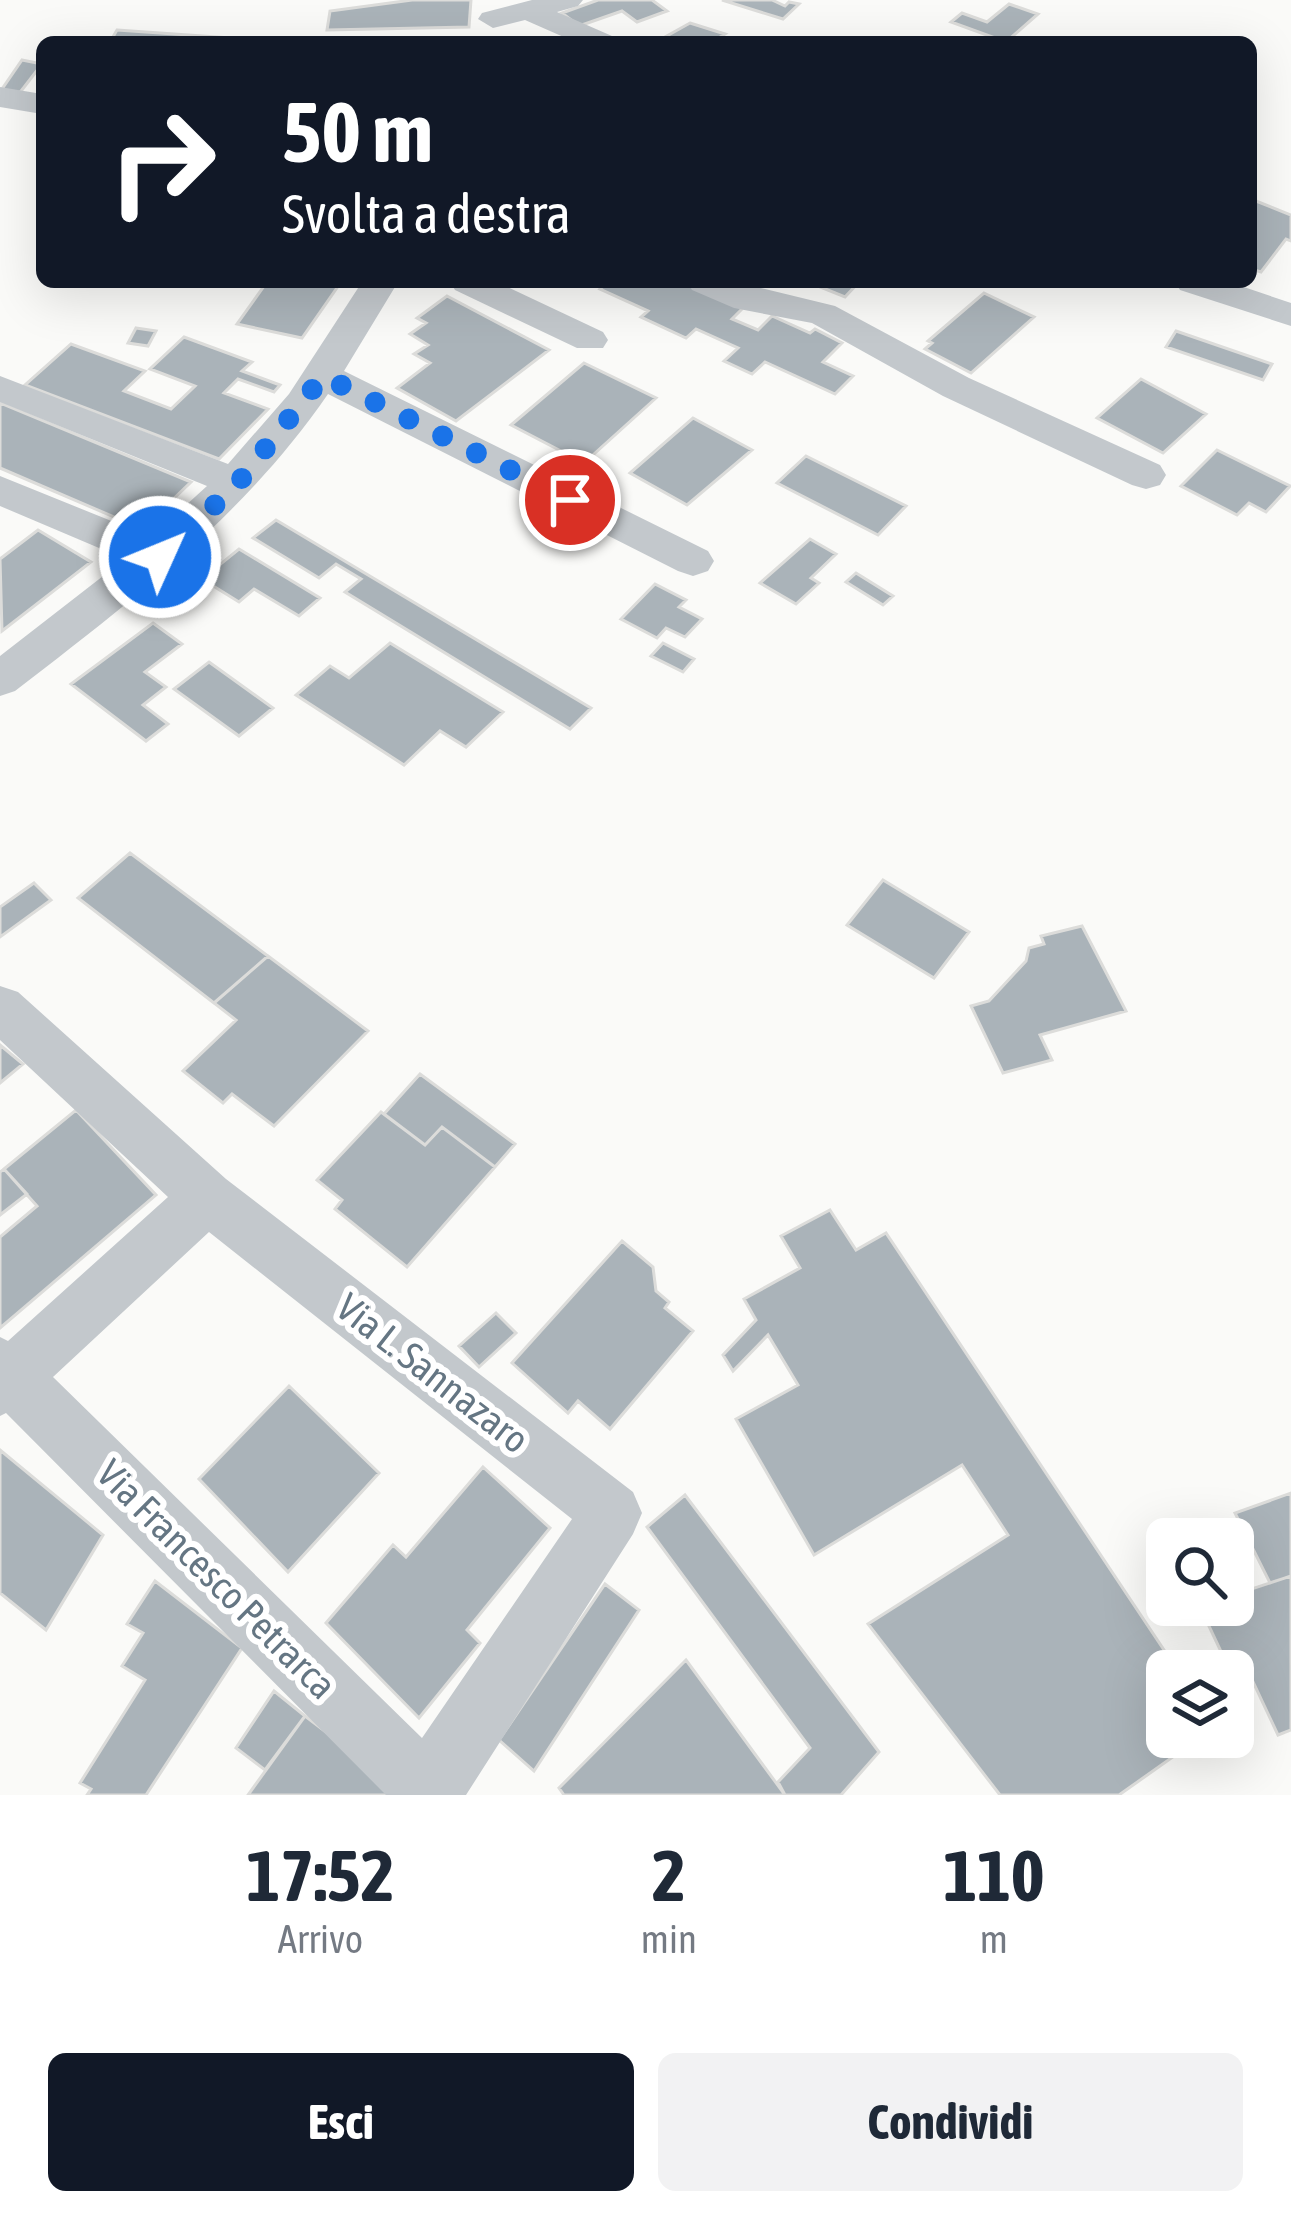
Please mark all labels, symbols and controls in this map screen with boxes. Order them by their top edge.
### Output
icon: right [84,84,240,240]
text: 50 m [282,84,433,180]
text: Svolta a destra [282,183,571,244]
pin [519,449,621,551]
icon: arrive [537,467,603,533]
position arrow [97,494,223,620]
street label: Via L. Sannazaro [328,1284,538,1462]
street label: Via Francesco Petrarca [89,1451,345,1707]
map controls [1146,1518,1254,1758]
button: search [1146,1518,1254,1626]
button: layers [1146,1650,1254,1758]
text: 17:52 [246,1834,395,1916]
text: 2 [652,1834,686,1916]
text: 110 [943,1834,1045,1916]
text: Arrivo [278,1917,363,1961]
text: min [641,1917,697,1961]
text: m [980,1917,1008,1961]
button: Esci [48,2053,634,2191]
button: Condividi [658,2053,1243,2191]

